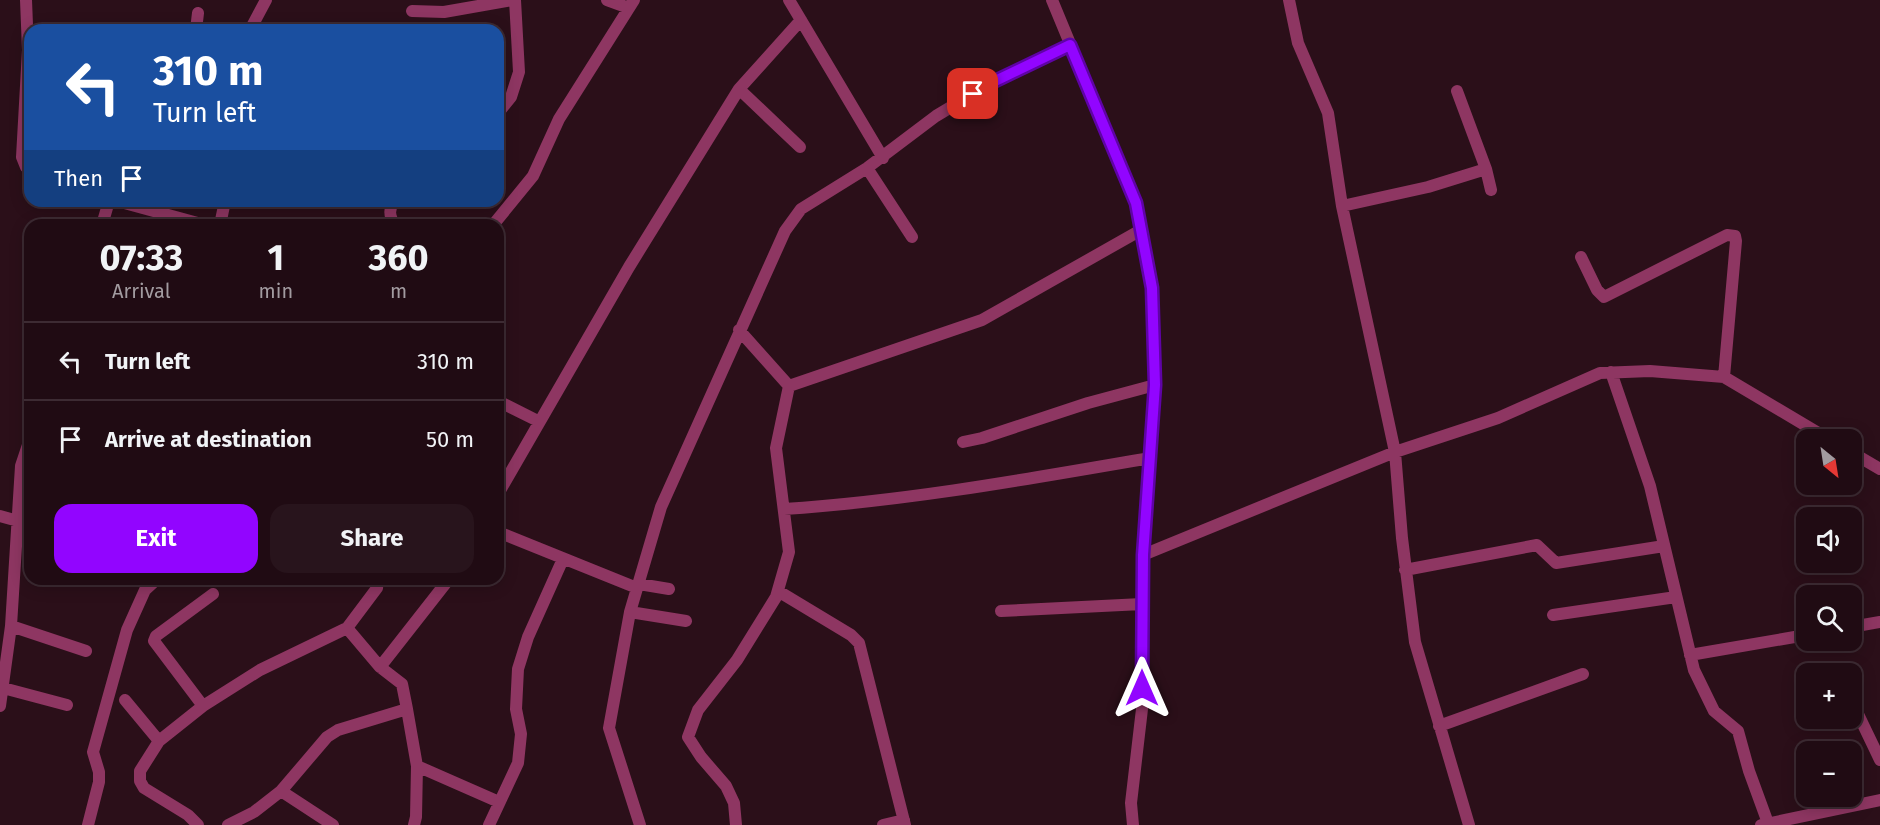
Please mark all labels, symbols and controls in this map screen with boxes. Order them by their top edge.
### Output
text: 310 m [153,46,263,96]
icon: left [54,48,132,126]
pin [947,68,998,119]
icon: arrive [956,77,989,110]
text: Turn left [153,97,256,129]
icon: arrive [115,162,148,195]
text: Then [54,165,103,192]
text: 07:33 [99,236,183,280]
text: 1 [268,236,284,280]
text: 360 [368,236,429,280]
text: Arrival [112,279,171,303]
text: min [259,279,293,303]
text: m [390,279,407,303]
icon: left [54,345,87,378]
text: Turn left [105,348,190,375]
text: 310 m [417,348,474,375]
icon: arrive [54,423,87,456]
text: Arrive at destination [105,426,312,453]
text: 50 m [426,426,474,453]
north arrow [1796,429,1862,495]
map controls [1796,429,1862,807]
button: Exit [54,504,258,573]
button: Share [270,504,474,573]
button: sound [1796,507,1862,573]
button: search [1796,585,1862,651]
position arrow [1110,656,1174,720]
button: + [1796,663,1862,729]
button: − [1796,741,1862,807]

